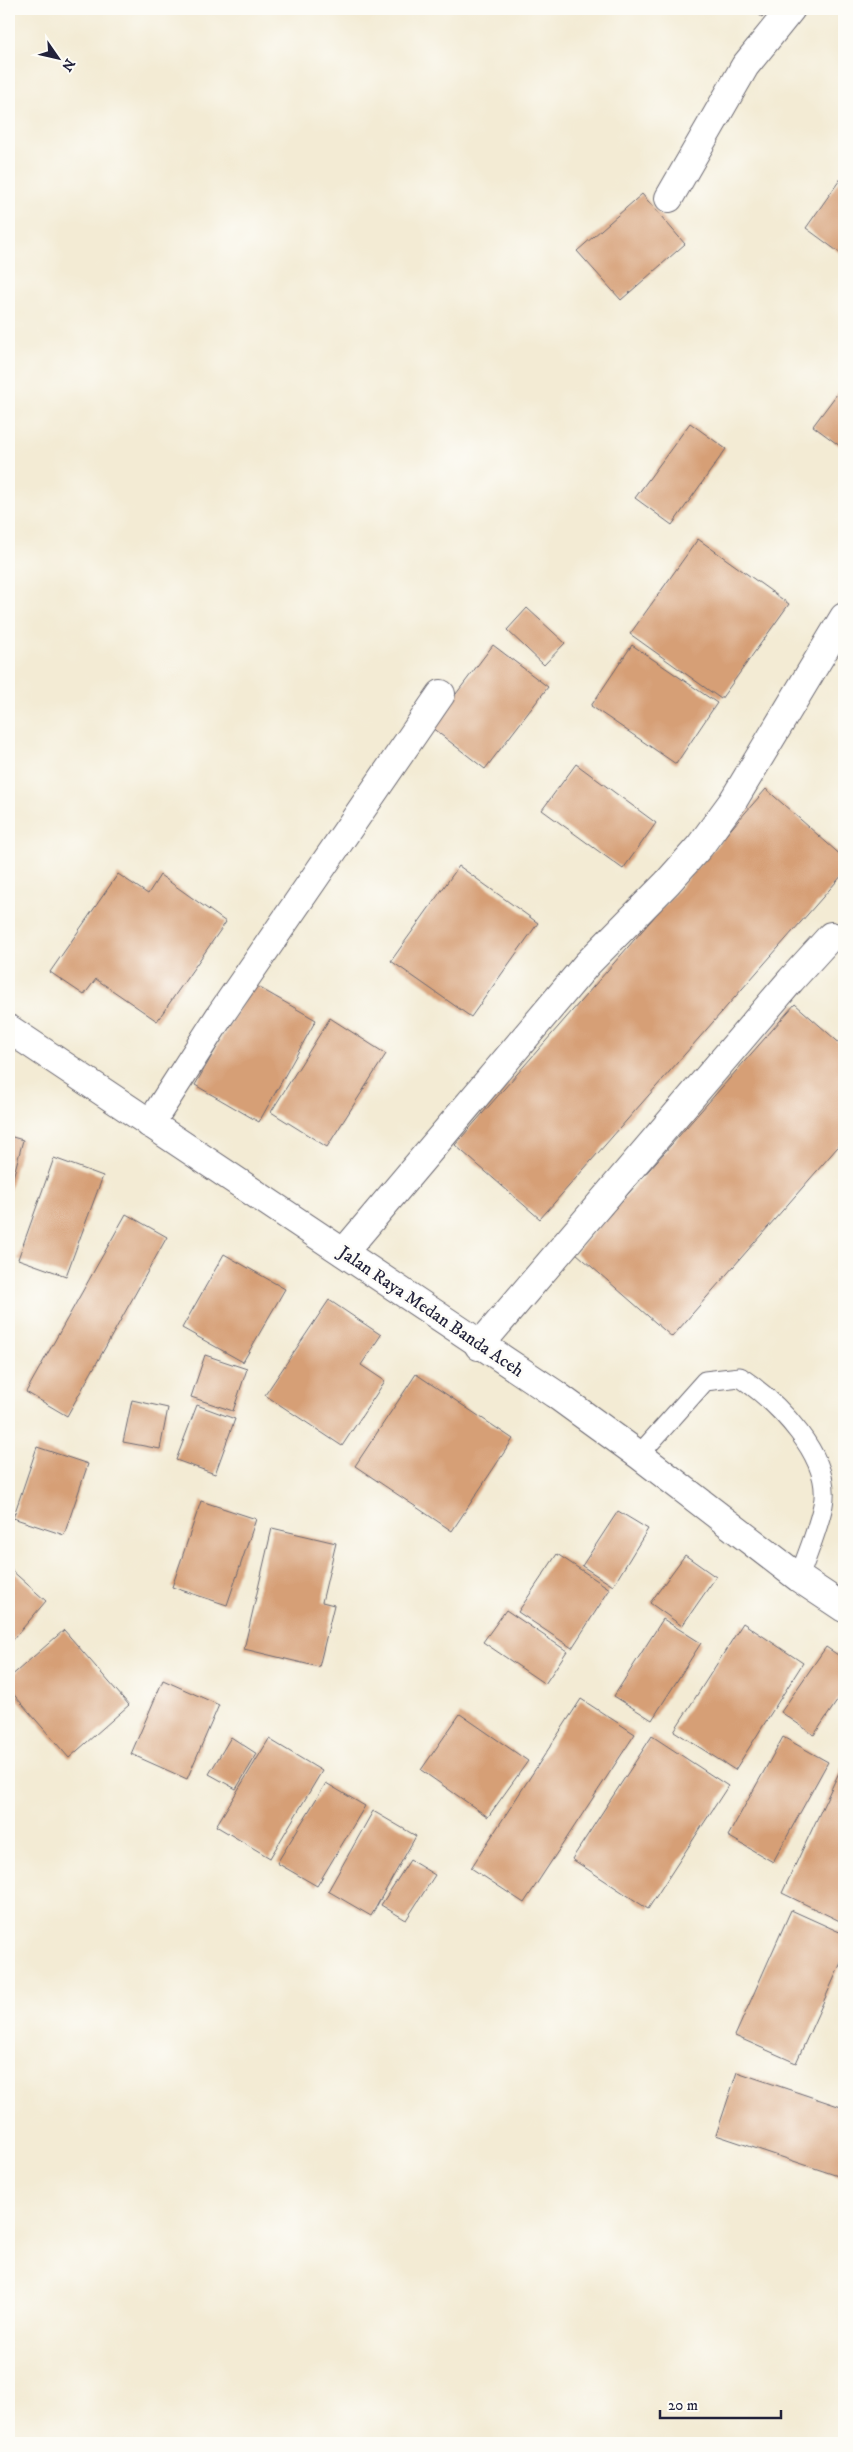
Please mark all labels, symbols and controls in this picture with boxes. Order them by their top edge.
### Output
north arrow [32,32,82,82]
text: N [57,55,79,75]
street label: Jalan Raya Medan Banda Aceh [332,1241,528,1383]
scale bar [660,2387,782,2419]
text: 20 m [668,2396,698,2415]

